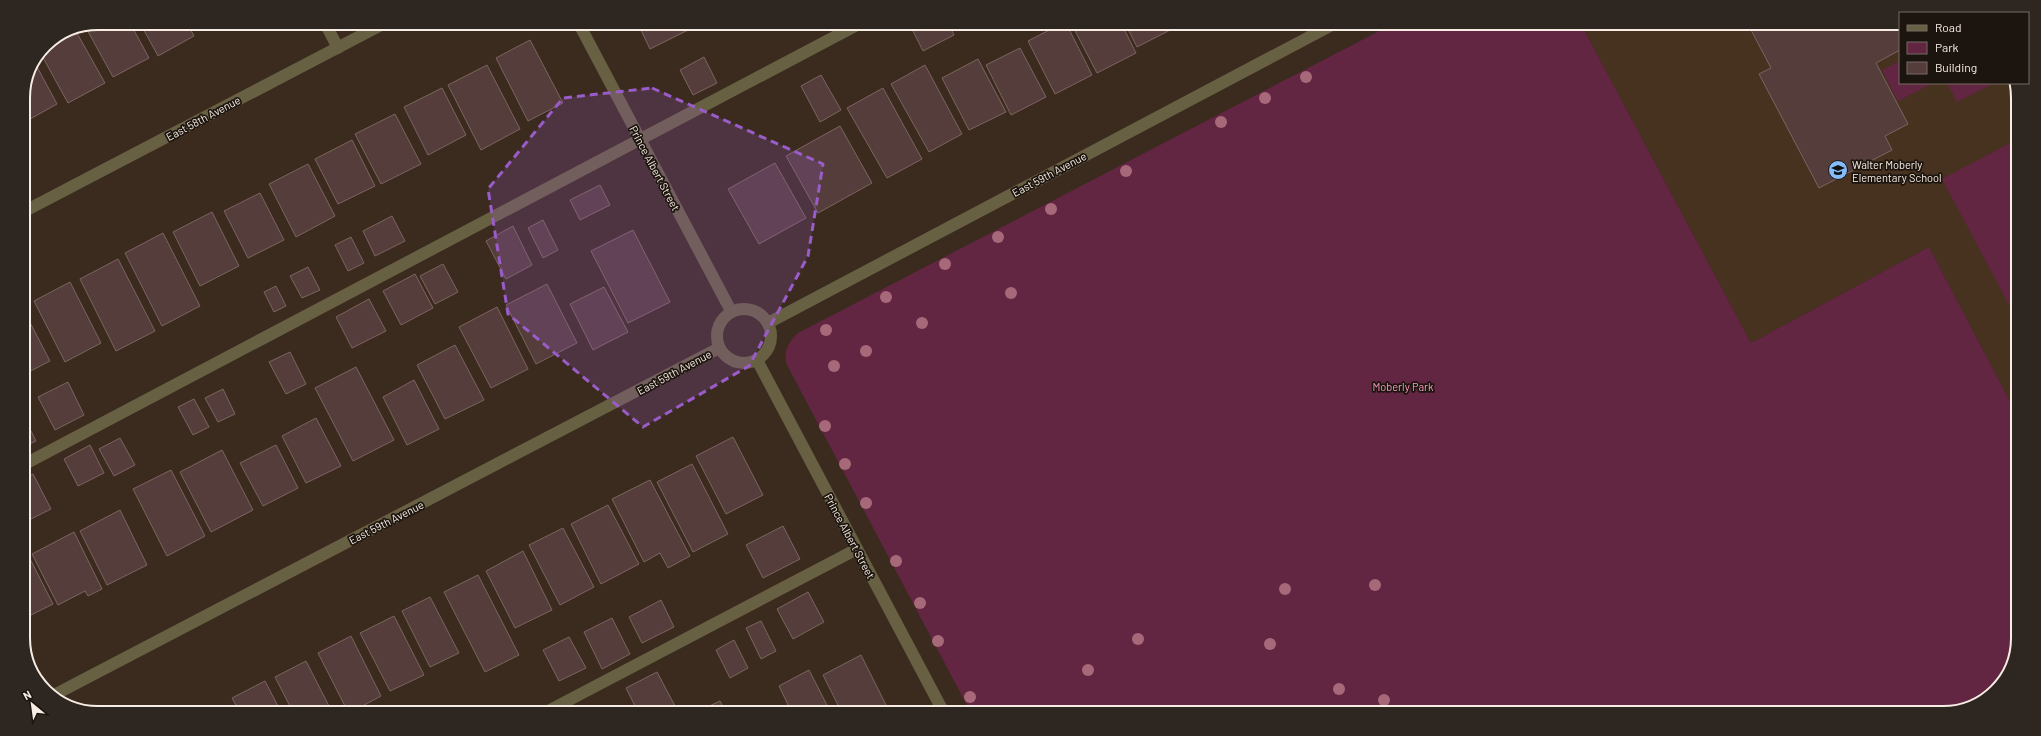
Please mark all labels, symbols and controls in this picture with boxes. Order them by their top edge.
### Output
legend [1899,12,2029,84]
text: Road [1935,20,1962,34]
text: Park [1935,40,1959,54]
text: Building [1935,60,1977,74]
street label: East 58th Avenue [164,93,242,143]
street label: Prince Albert Street [627,123,683,213]
street label: East 59th Avenue [1010,149,1088,199]
place label: Walter Moberly Elementary School [1852,158,1942,184]
school or university icon: Walter Moberly Elementary School [1827,159,1849,181]
street label: East 59th Avenue [635,347,713,397]
park label: Moberly Park [1372,380,1434,393]
street label: Prince Albert Street [822,491,878,581]
street label: East 59th Avenue [346,497,426,546]
north arrow [12,684,52,724]
text: N [21,687,33,702]

